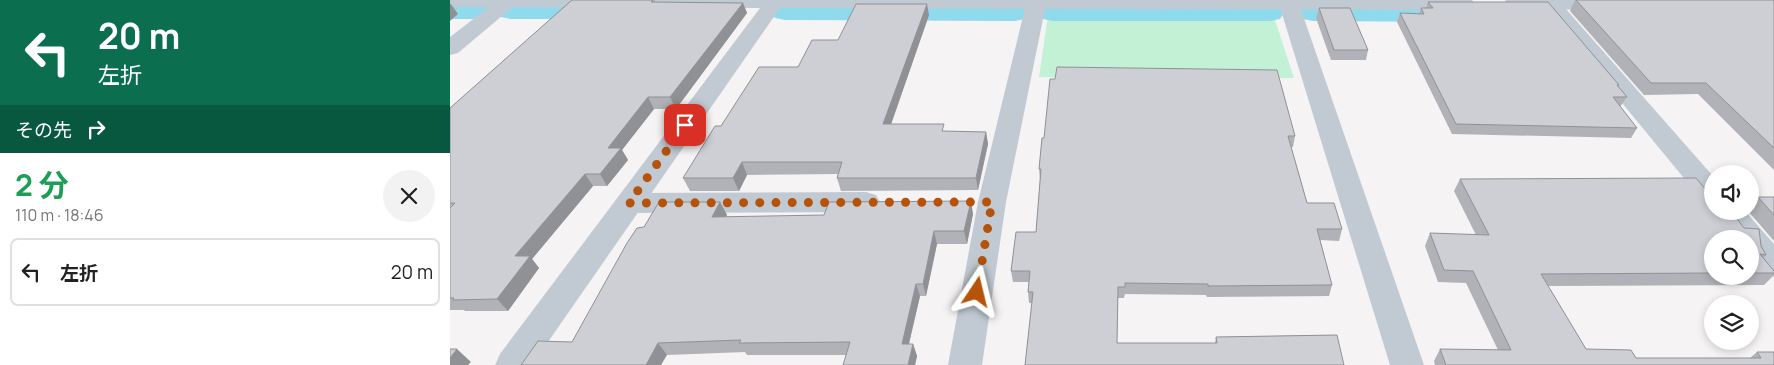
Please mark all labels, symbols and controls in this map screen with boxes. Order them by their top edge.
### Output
text: 20 m [98,12,180,60]
icon: left [15,20,80,85]
text: 左折 [98,60,142,90]
pin [664,104,706,146]
icon: arrive [671,111,699,139]
icon: right [82,115,110,143]
text: その先 [15,117,72,143]
text: 2 分 [15,164,69,205]
map controls [1704,165,1759,350]
button: sound [1704,165,1759,220]
button: close [383,170,435,222]
text: 110 m · 18:46 [15,204,104,226]
button: search [1704,230,1759,285]
icon: left [17,258,45,286]
text: 20 m [391,259,433,285]
text: 左折 [60,260,98,286]
position arrow [950,265,1002,317]
button: layers [1704,295,1759,350]

